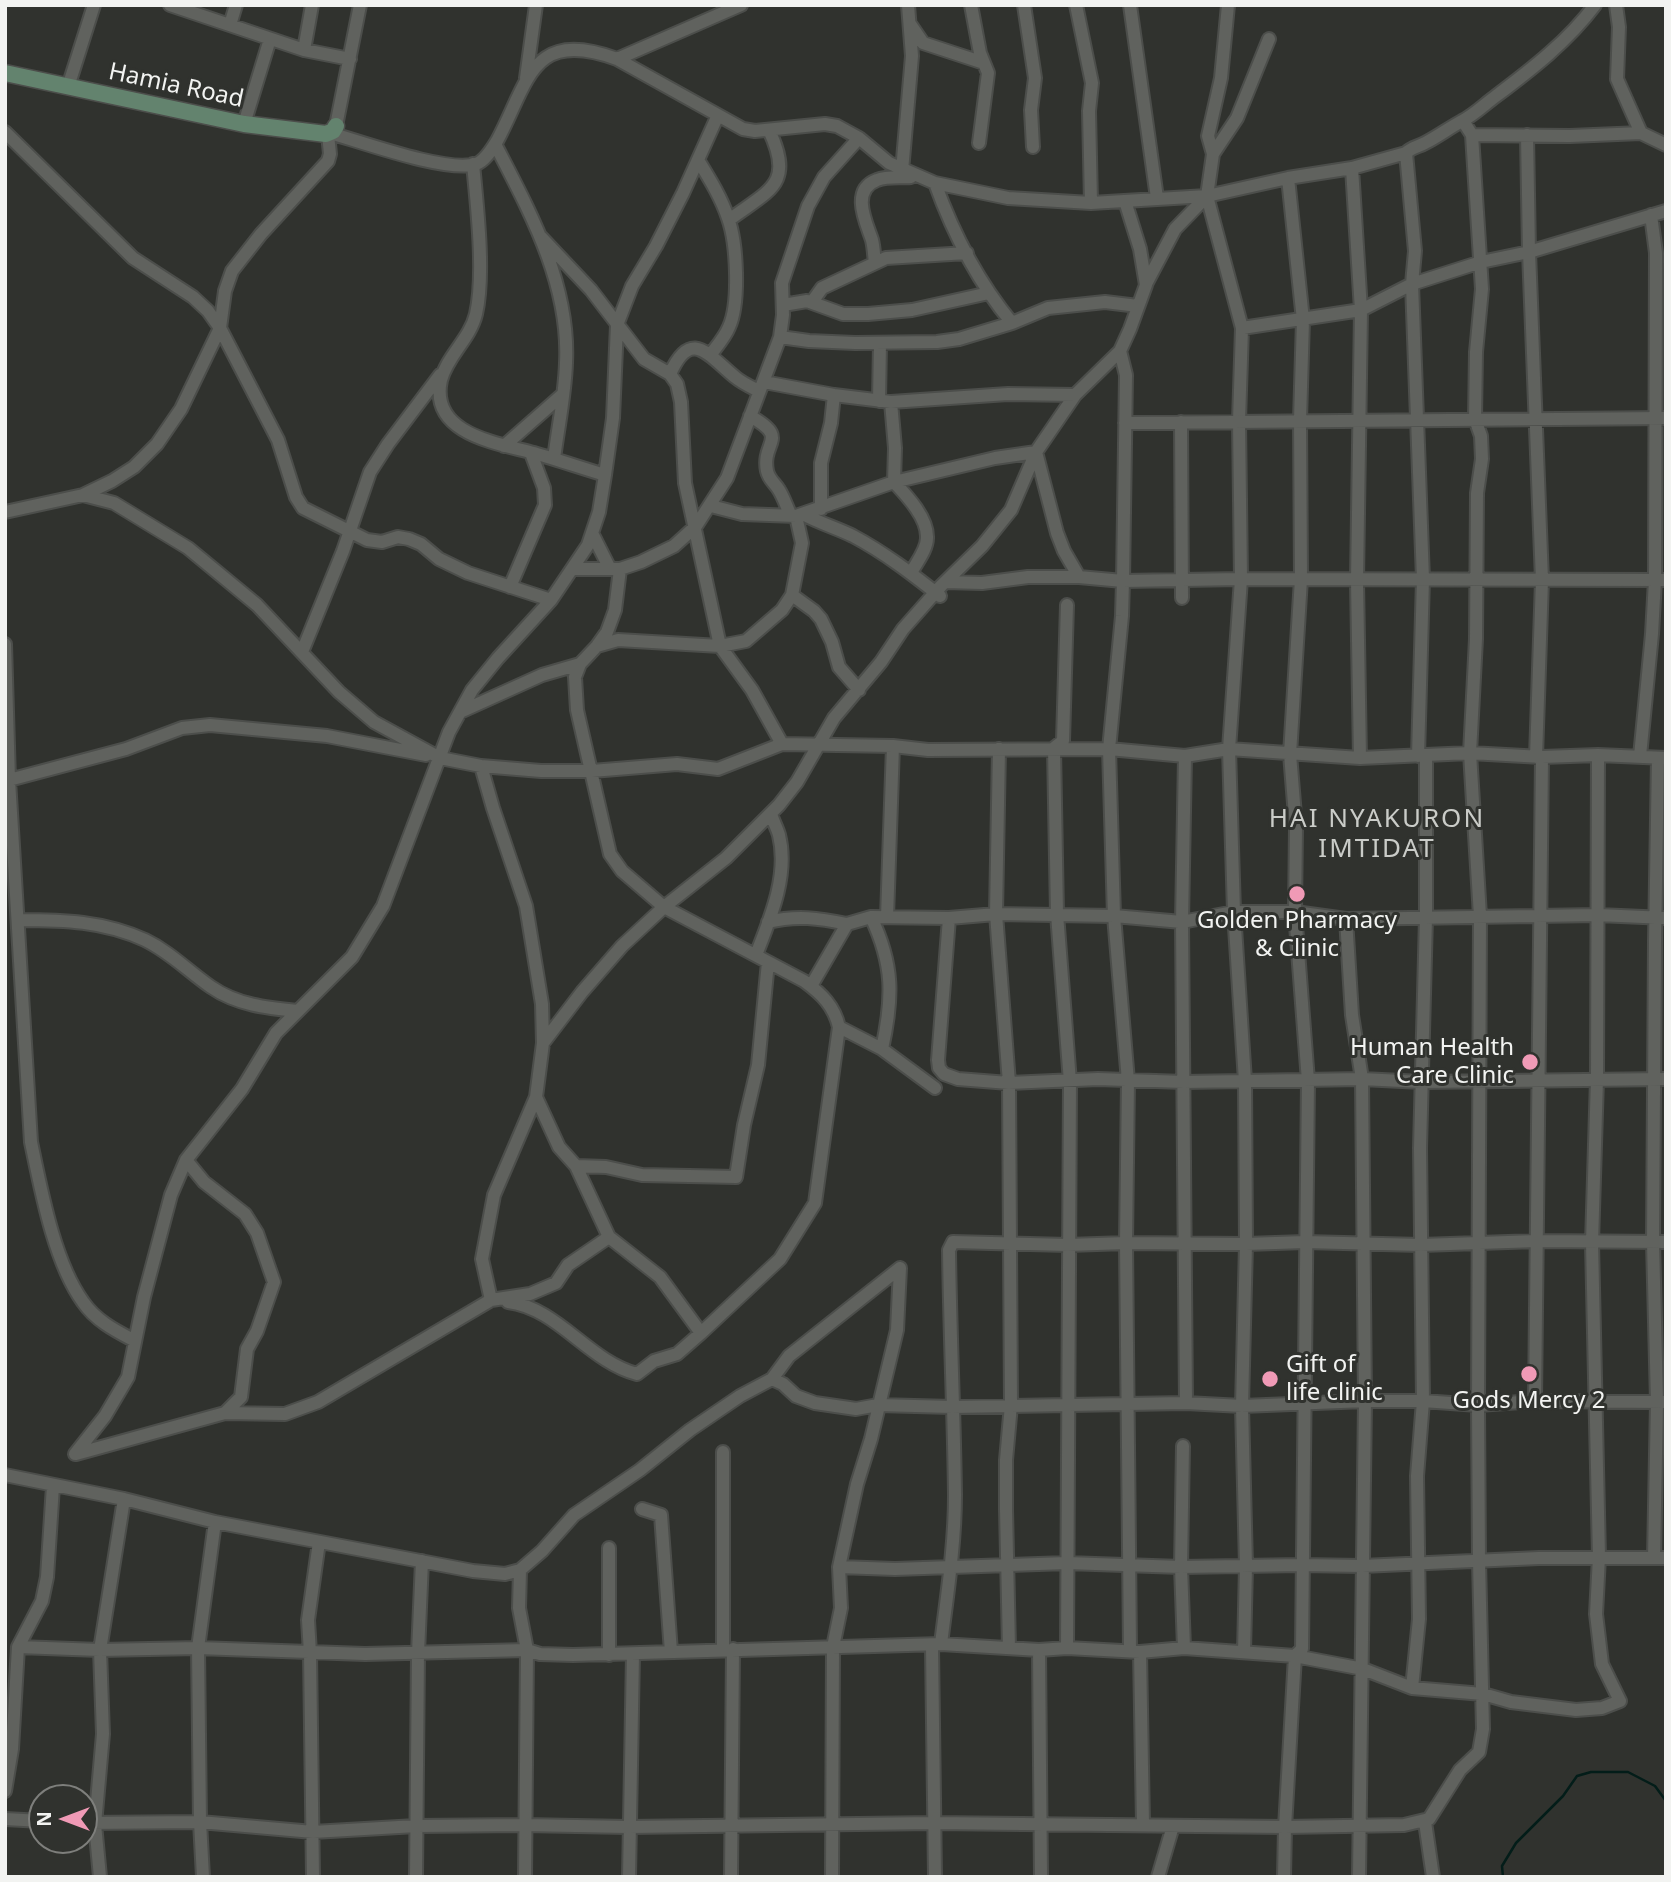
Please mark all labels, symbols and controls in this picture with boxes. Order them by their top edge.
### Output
street label: Hamia Road [106,58,246,114]
district label: HAI NYAKURON IMTIDAT [1270,804,1484,866]
marker: Golden Pharmacy & Clinic [1287,884,1307,904]
place label: Golden Pharmacy & Clinic [1197,907,1397,963]
place label: Human Health Care Clinic [1350,1034,1514,1090]
marker: Human Health Care Clinic [1520,1052,1540,1072]
place label: Gift of life clinic [1286,1351,1383,1407]
marker: Gods Mercy 2 [1519,1364,1539,1384]
marker: Gift of life clinic [1260,1369,1280,1389]
place label: Gods Mercy 2 [1453,1387,1605,1415]
north arrow [28,1784,98,1854]
text: N [31,1811,57,1827]

